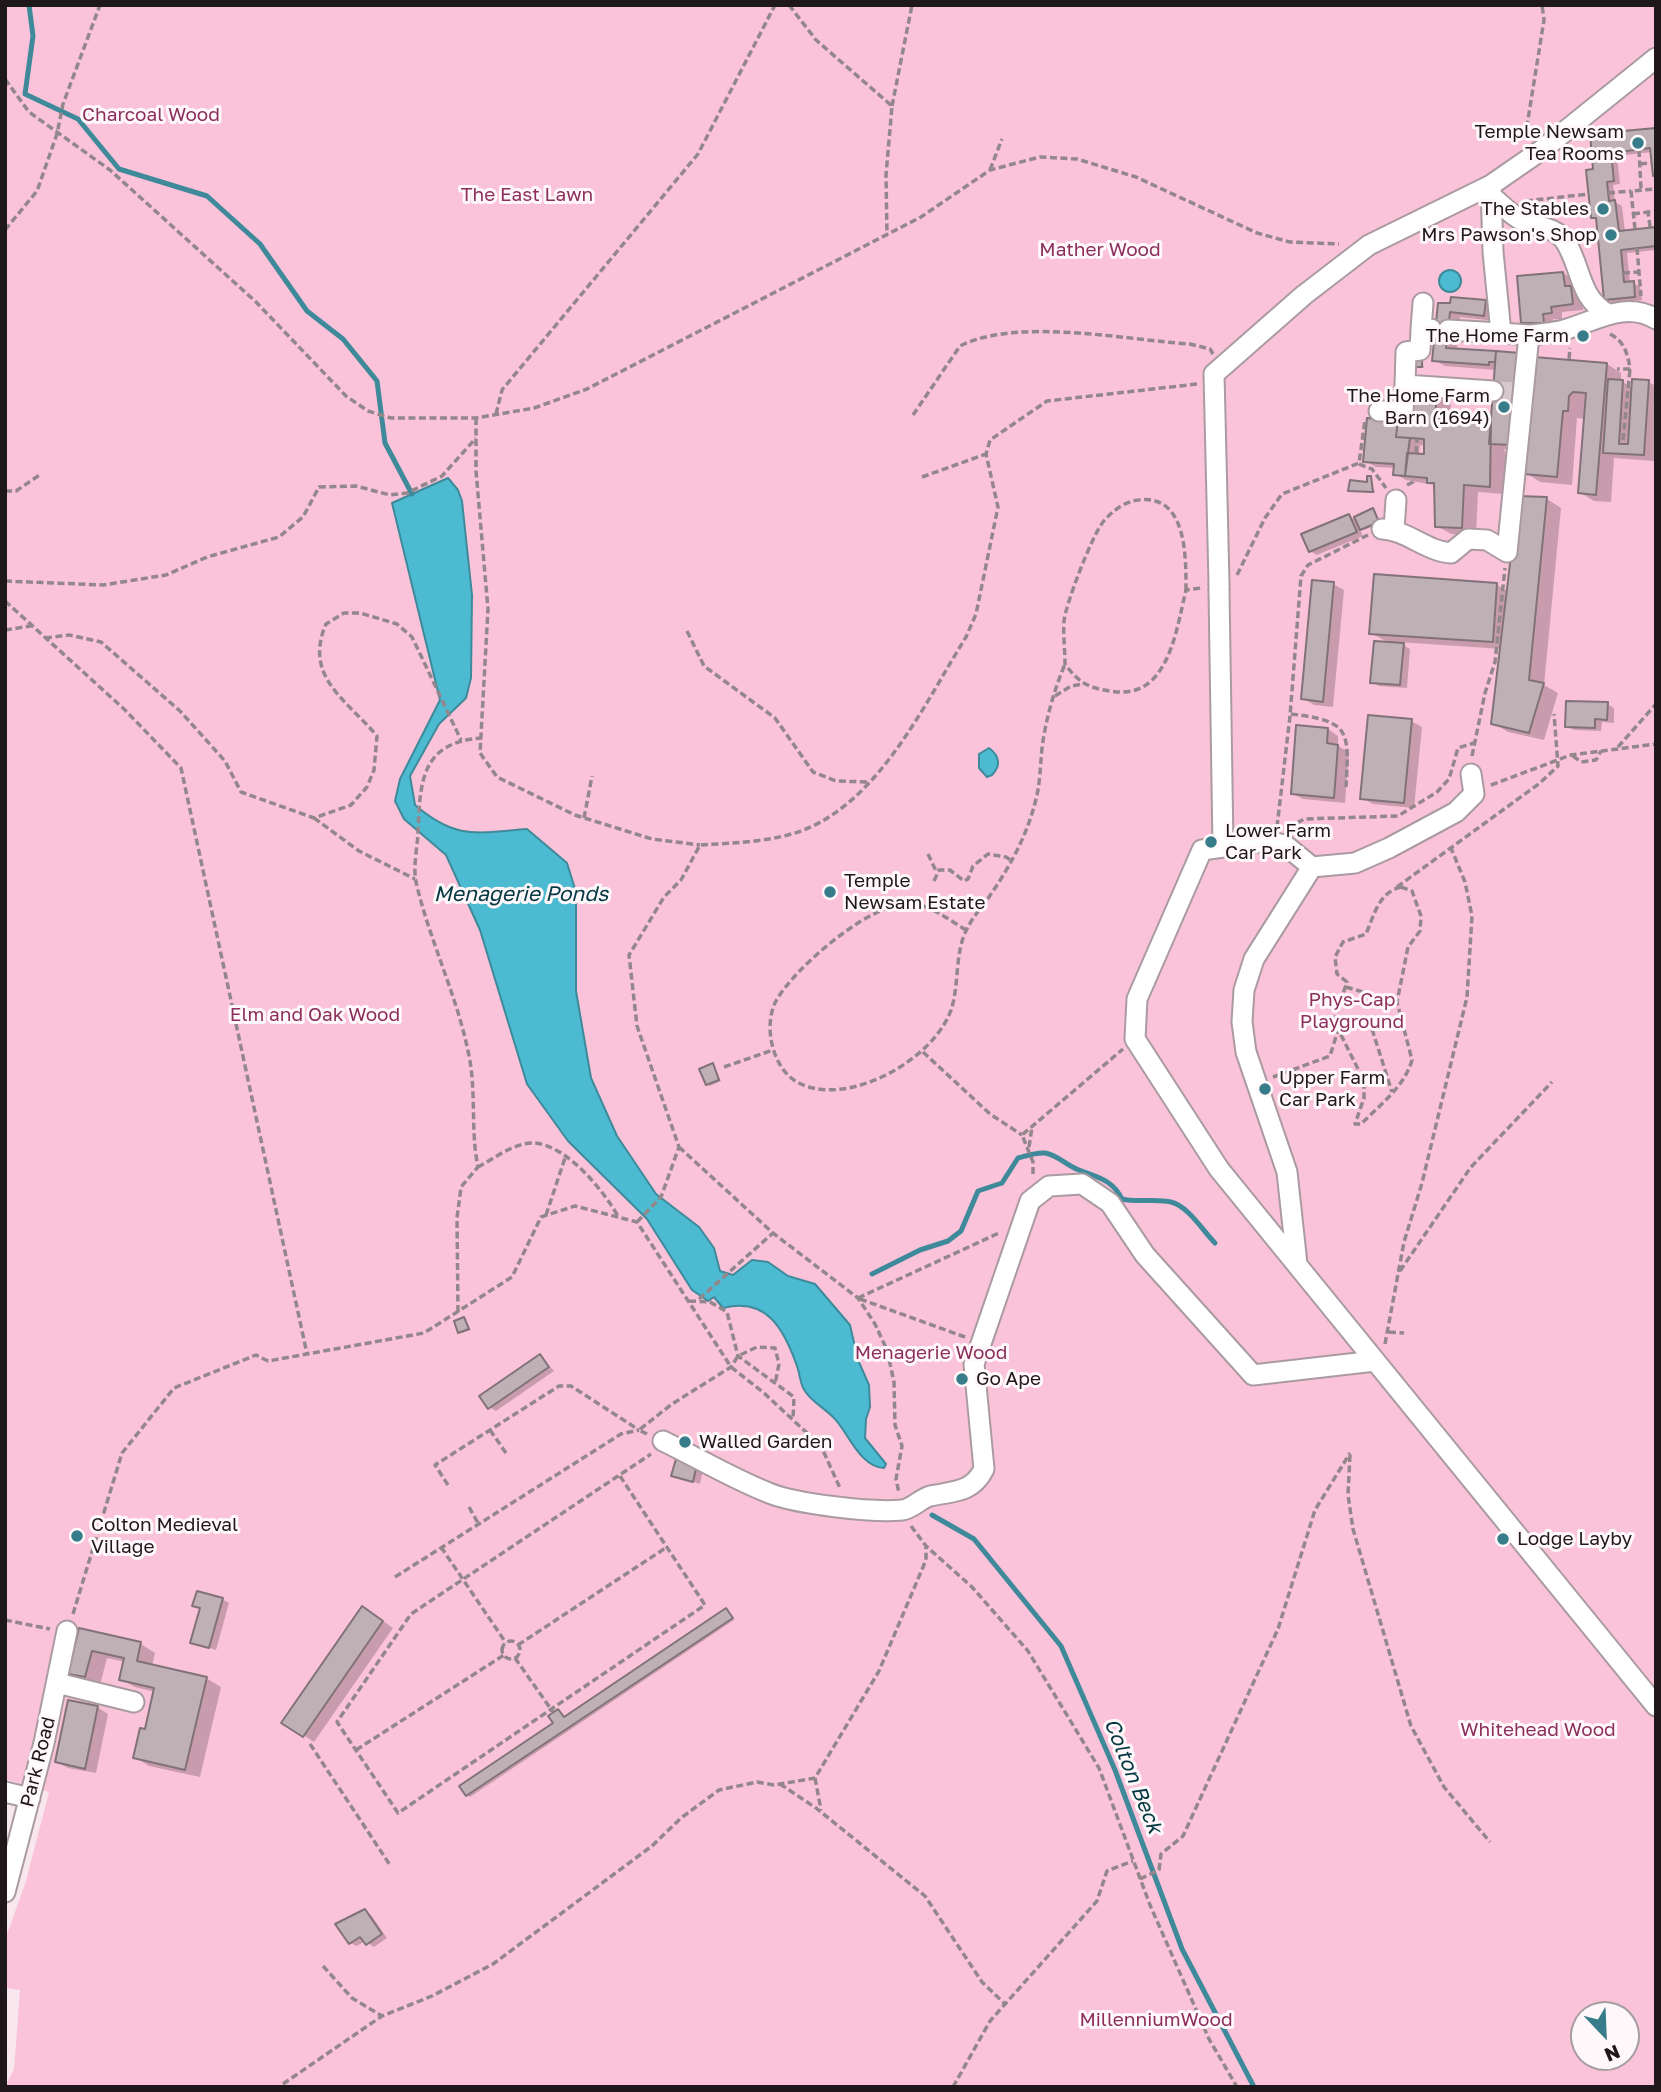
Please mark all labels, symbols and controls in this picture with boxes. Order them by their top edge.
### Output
park label: Charcoal Wood [82,104,220,126]
place label: Temple Newsam Tea Rooms [1474,121,1624,165]
marker: Temple Newsam Tea Rooms [1630,135,1646,151]
park label: The East Lawn [461,184,593,206]
place label: The Stables [1481,198,1589,220]
marker: The Stables [1595,201,1611,217]
place label: Mrs Pawson's Shop [1421,224,1597,246]
marker: Mrs Pawson's Shop [1603,227,1619,243]
park label: Mather Wood [1039,239,1161,261]
place label: The Home Farm [1425,325,1569,347]
marker: The Home Farm [1575,328,1591,344]
place label: The Home Farm Barn (1694) [1346,385,1490,429]
marker: The Home Farm Barn (1694) [1496,399,1512,415]
place label: Lower Farm Car Park [1225,820,1331,864]
marker: Lower Farm Car Park [1203,834,1219,850]
place label: Temple Newsam Estate [844,870,985,914]
water label: Menagerie Ponds [434,881,608,907]
marker: Temple Newsam Estate [822,884,838,900]
park label: Phys-Cap Playground [1300,989,1404,1033]
park label: Elm and Oak Wood [230,1004,400,1026]
place label: Upper Farm Car Park [1279,1067,1385,1111]
marker: Upper Farm Car Park [1257,1081,1273,1097]
park label: Menagerie Wood [855,1342,1007,1364]
place label: Go Ape [976,1368,1041,1390]
marker: Go Ape [954,1371,970,1387]
place label: Walled Garden [699,1431,832,1453]
marker: Walled Garden [677,1434,693,1450]
place label: Colton Medieval Village [91,1514,238,1558]
marker: Colton Medieval Village [69,1528,85,1544]
place label: Lodge Layby [1517,1528,1632,1550]
marker: Lodge Layby [1495,1531,1511,1547]
street label: Park Road [16,1714,60,1810]
water label: Colton Beck [1098,1715,1168,1837]
park label: Whitehead Wood [1460,1719,1616,1741]
north arrow [1570,2001,1640,2071]
park label: MillenniumWood [1079,2009,1233,2031]
text: N [1601,2041,1624,2067]

